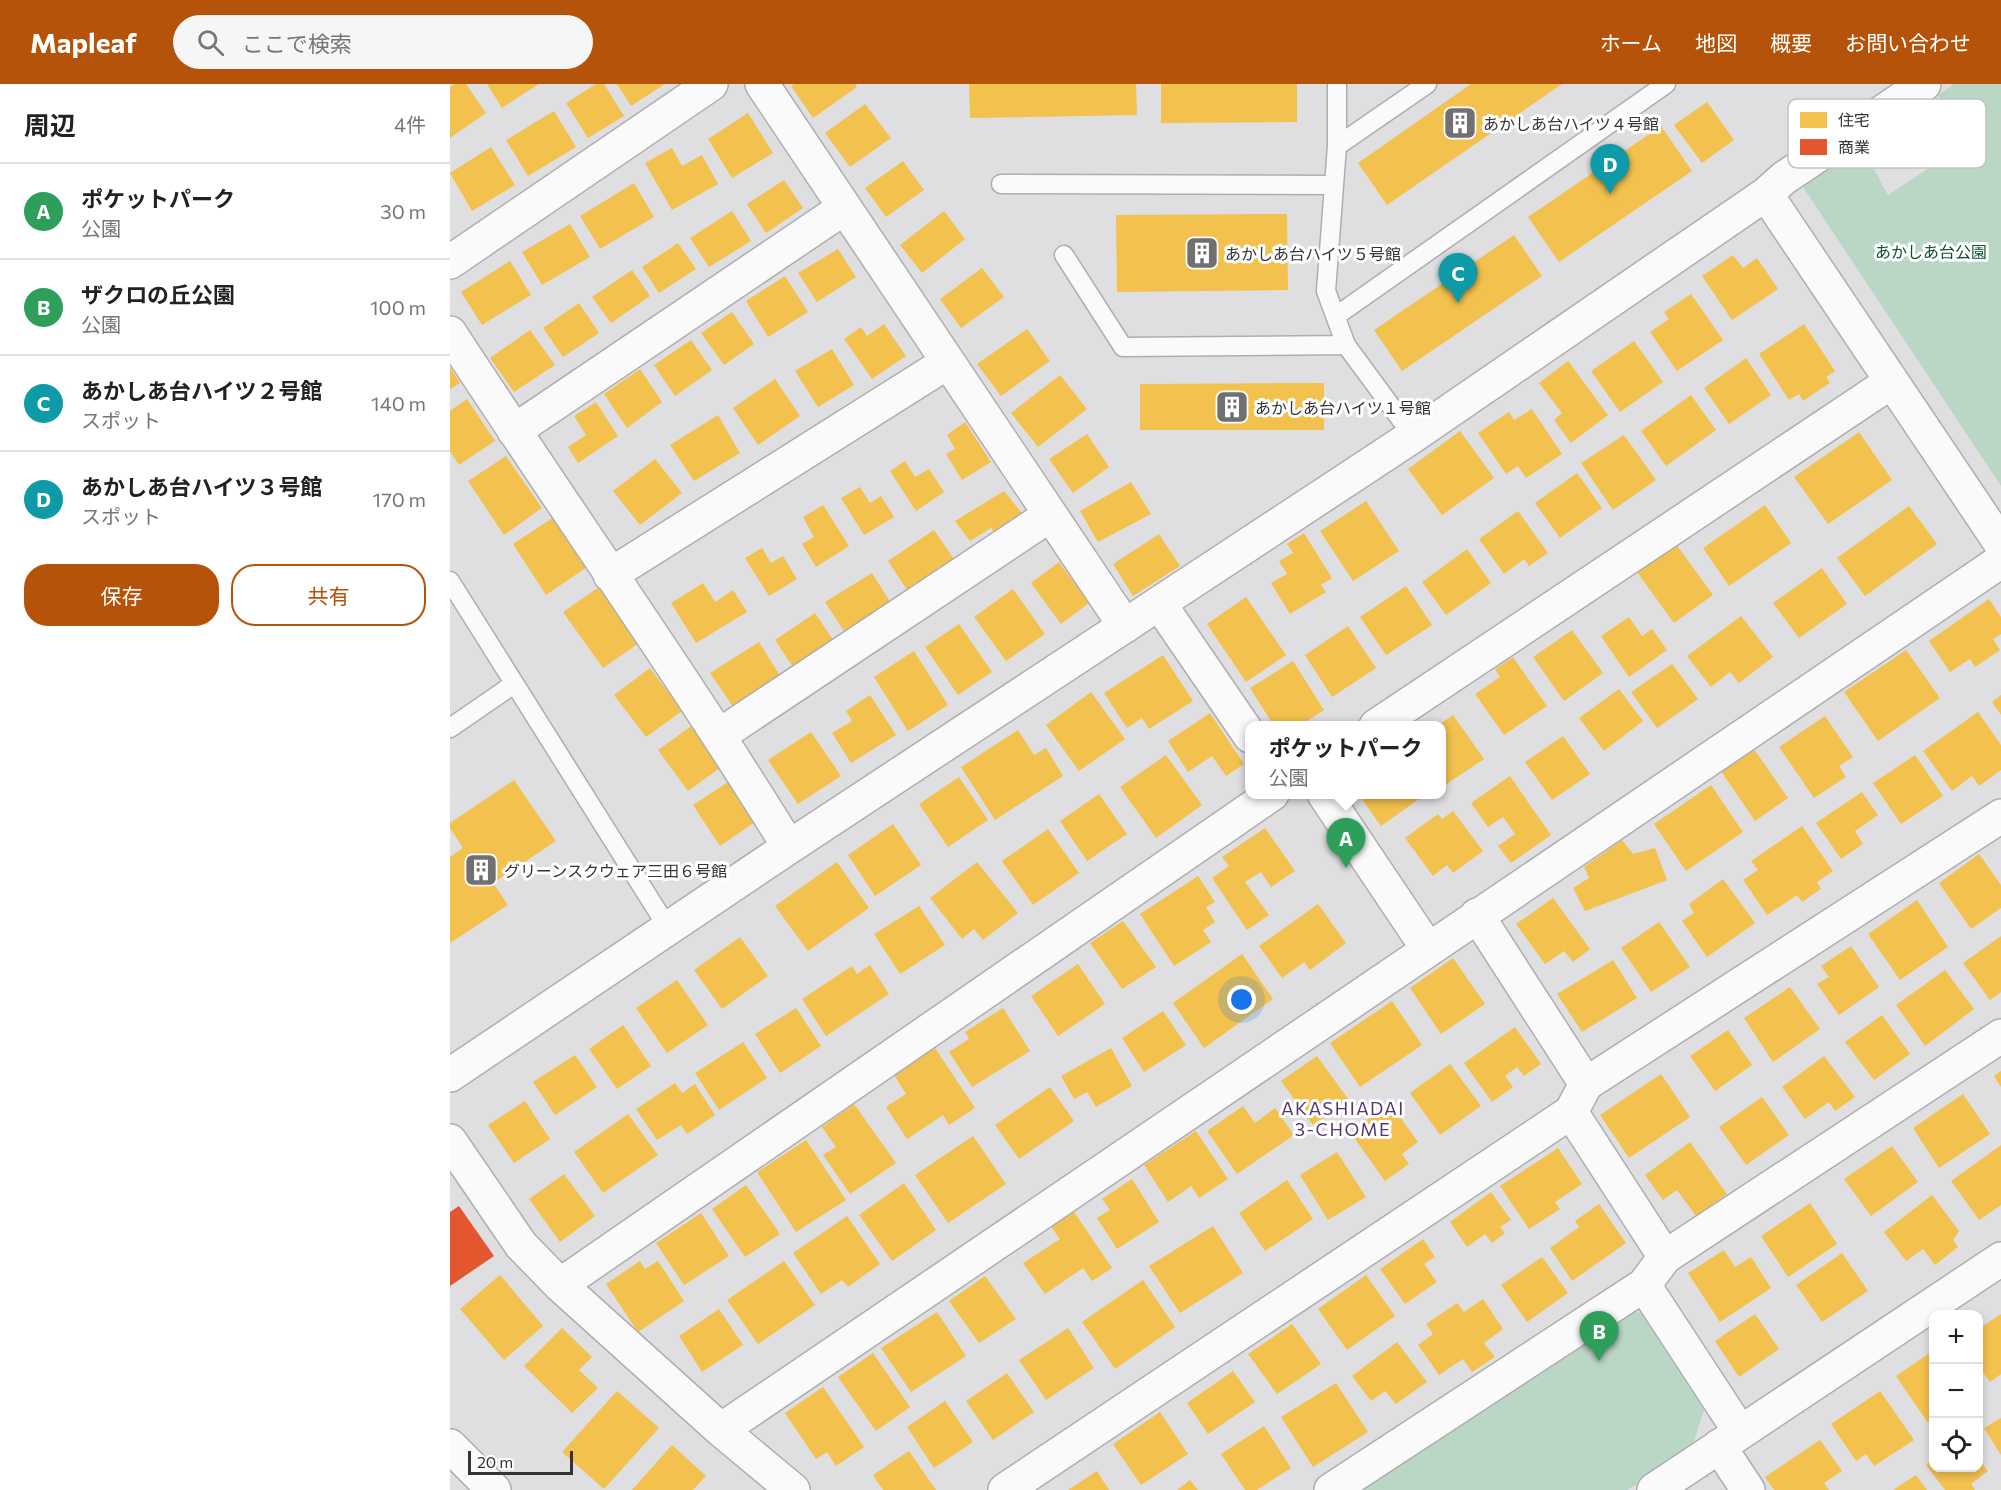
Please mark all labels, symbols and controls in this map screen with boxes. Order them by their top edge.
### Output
search box [173,15,593,69]
text: Mapleaf [30,25,137,59]
icon: search [194,26,227,59]
text: ここで検索 [242,30,352,57]
text: ホーム [1600,30,1662,55]
text: 地図 [1695,30,1737,55]
text: 概要 [1770,30,1812,55]
text: お問い合わせ [1845,30,1971,55]
legend [1788,99,1986,168]
building icon: あかしあ台ハイツ４号館 [1442,105,1478,141]
text: 周辺 [24,109,76,140]
text: 住宅 [1838,110,1870,129]
text: 4件 [394,112,426,136]
place label: あかしあ台ハイツ４号館 [1483,114,1659,133]
text: 商業 [1838,137,1870,156]
pin: D [1590,144,1630,194]
text: ポケットパーク [81,185,235,212]
text: A [36,199,51,223]
text: 30 m [380,199,426,223]
text: 公園 [81,216,121,240]
building icon: あかしあ台ハイツ５号館 [1184,235,1220,271]
park label: あかしあ台公園 [1875,242,1987,261]
place label: あかしあ台ハイツ５号館 [1225,244,1401,263]
pin: C [1438,254,1478,303]
text: ザクロの丘公園 [81,281,235,308]
text: B [37,295,50,319]
text: 100 m [370,295,426,319]
text: 公園 [81,312,121,336]
text: あかしあ台ハイツ２号館 [81,377,323,404]
building icon: あかしあ台ハイツ１号館 [1214,389,1250,425]
text: C [37,391,50,415]
text: 140 m [371,391,426,415]
place label: あかしあ台ハイツ１号館 [1255,398,1431,417]
text: スポット [81,408,161,432]
text: あかしあ台ハイツ３号館 [81,473,323,500]
text: D [36,487,51,511]
text: 170 m [373,487,426,511]
text: スポット [81,504,161,528]
button: 保存 [24,564,219,626]
button: 共有 [231,564,426,626]
popup [1245,721,1446,799]
text: ポケットパーク [1268,734,1423,761]
text: 公園 [1268,765,1308,789]
pin: A [1326,818,1366,868]
building icon: グリーンスクウェア三田６号館 [463,852,499,888]
place label: グリーンスクウェア三田６号館 [504,861,727,880]
your location [1227,985,1256,1014]
district label: AKASHIADAI 3-CHOME [1281,1097,1405,1140]
map controls [1929,1310,1983,1472]
button: + [1929,1310,1983,1364]
pin: B [1580,1312,1618,1361]
button: − [1929,1364,1983,1418]
button: locate [1929,1418,1983,1472]
scale bar [468,1448,573,1476]
text: 20 m [477,1452,513,1471]

